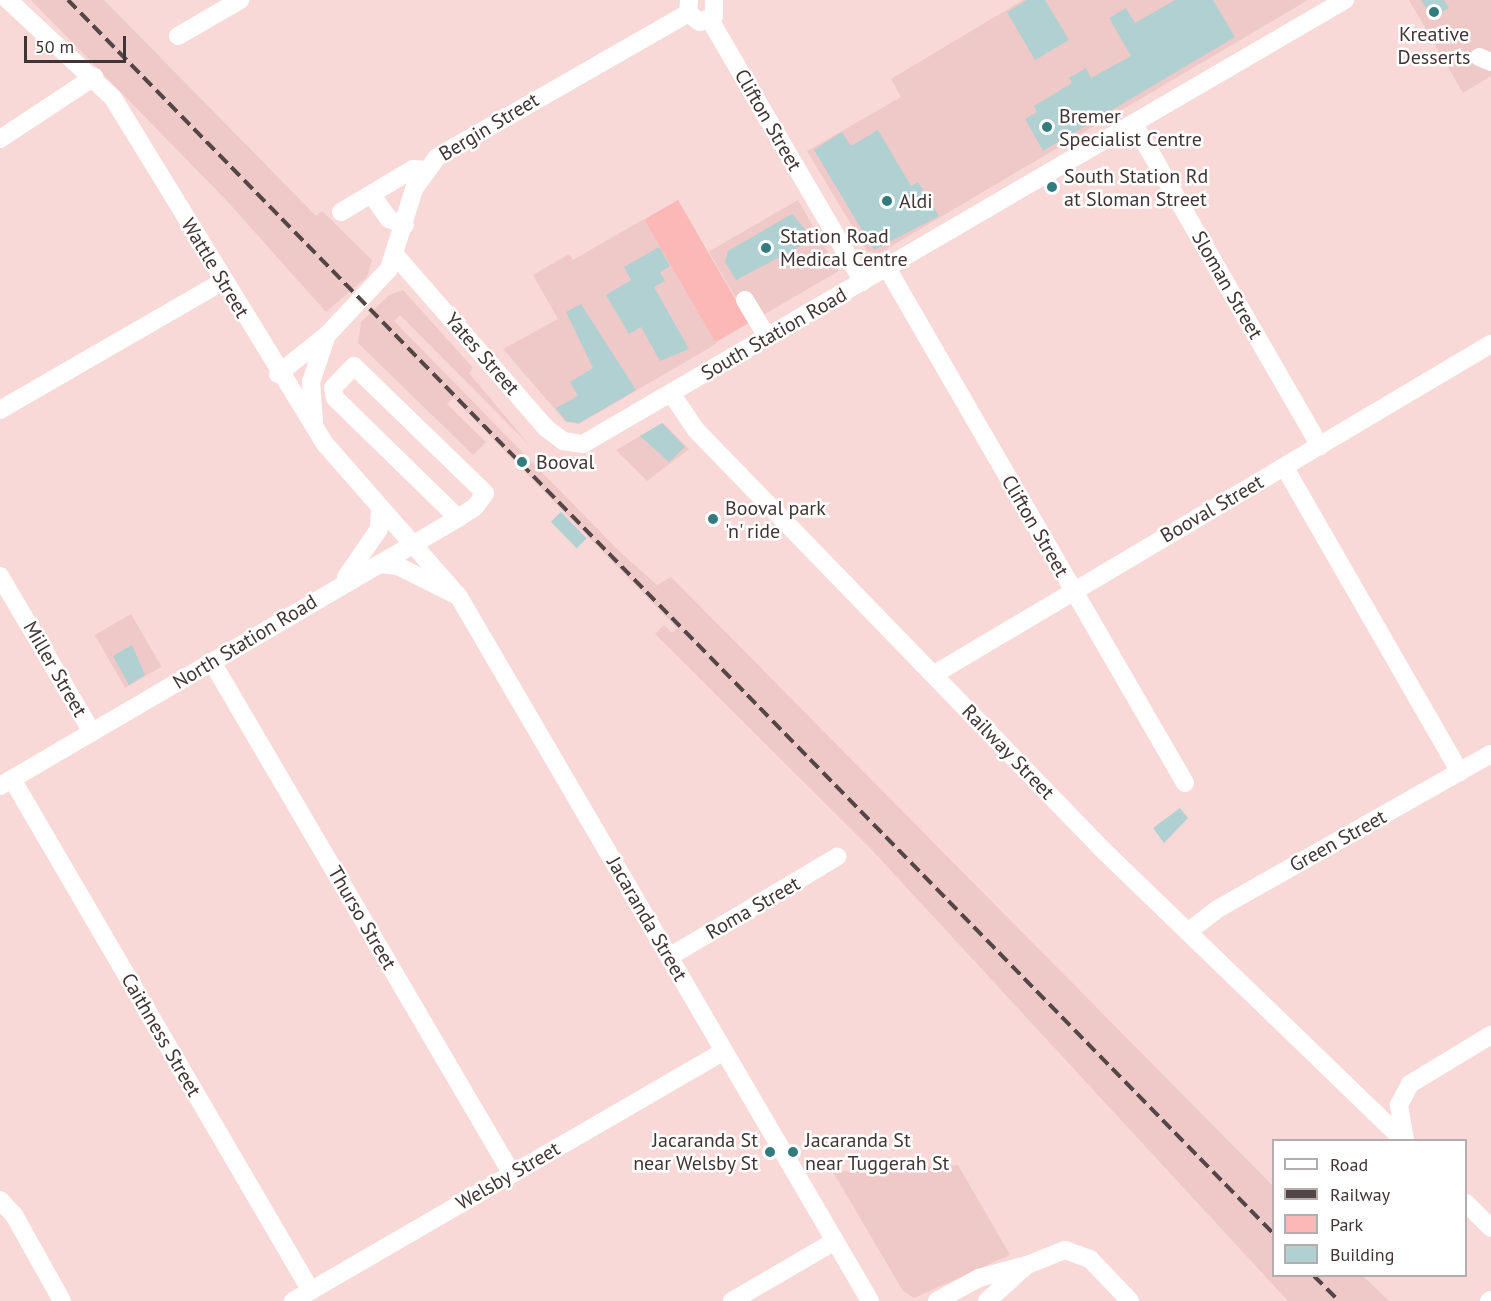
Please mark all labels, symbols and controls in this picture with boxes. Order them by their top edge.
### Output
marker: Kreative Desserts [1427,5,1441,19]
place label: Kreative Desserts [1398,22,1470,69]
scale bar [27,24,129,62]
text: 50 m [35,35,74,58]
street label: Clifton Street [729,65,807,175]
street label: Bergin Street [435,88,543,166]
place label: Bremer Specialist Centre [1059,104,1202,151]
marker: Bremer Specialist Centre [1040,120,1054,134]
place label: South Station Rd at Sloman Street [1064,164,1208,211]
marker: South Station Rd at Sloman Street [1045,180,1059,194]
place label: Aldi [899,189,933,213]
marker: Aldi [880,194,894,208]
street label: Wattle Street [176,214,254,322]
place label: Station Road Medical Centre [780,225,908,272]
street label: Sloman Street [1186,227,1268,343]
marker: Station Road Medical Centre [757,239,775,257]
street label: South Station Road [697,283,851,385]
street label: Yates Street [440,308,524,400]
place label: Booval [536,450,594,474]
marker: Booval [513,453,531,471]
street label: Booval Street [1156,470,1268,548]
street label: Clifton Street [996,471,1074,581]
place label: Booval park 'n' ride [725,496,826,543]
marker: Booval park 'n' ride [706,512,720,526]
street label: North Station Road [169,590,321,694]
street label: Miller Street [18,617,92,721]
street label: Railway Street [957,699,1059,805]
street label: Green Street [1286,805,1390,877]
street label: Jacaranda Street [602,853,692,985]
street label: Thurso Street [323,862,401,974]
street label: Roma Street [702,872,804,944]
street label: Caithness Street [116,969,206,1101]
place label: Jacaranda St near Welsby St [632,1128,758,1175]
place label: Jacaranda St near Tuggerah St [805,1128,950,1175]
street label: Welsby Street [452,1136,564,1216]
legend [1272,1139,1467,1277]
marker: Jacaranda St near Welsby St [763,1145,777,1159]
marker: Jacaranda St near Tuggerah St [786,1145,800,1159]
text: Road [1330,1153,1368,1176]
text: Railway [1330,1183,1390,1206]
text: Park [1330,1213,1363,1236]
text: Building [1330,1243,1394,1266]

